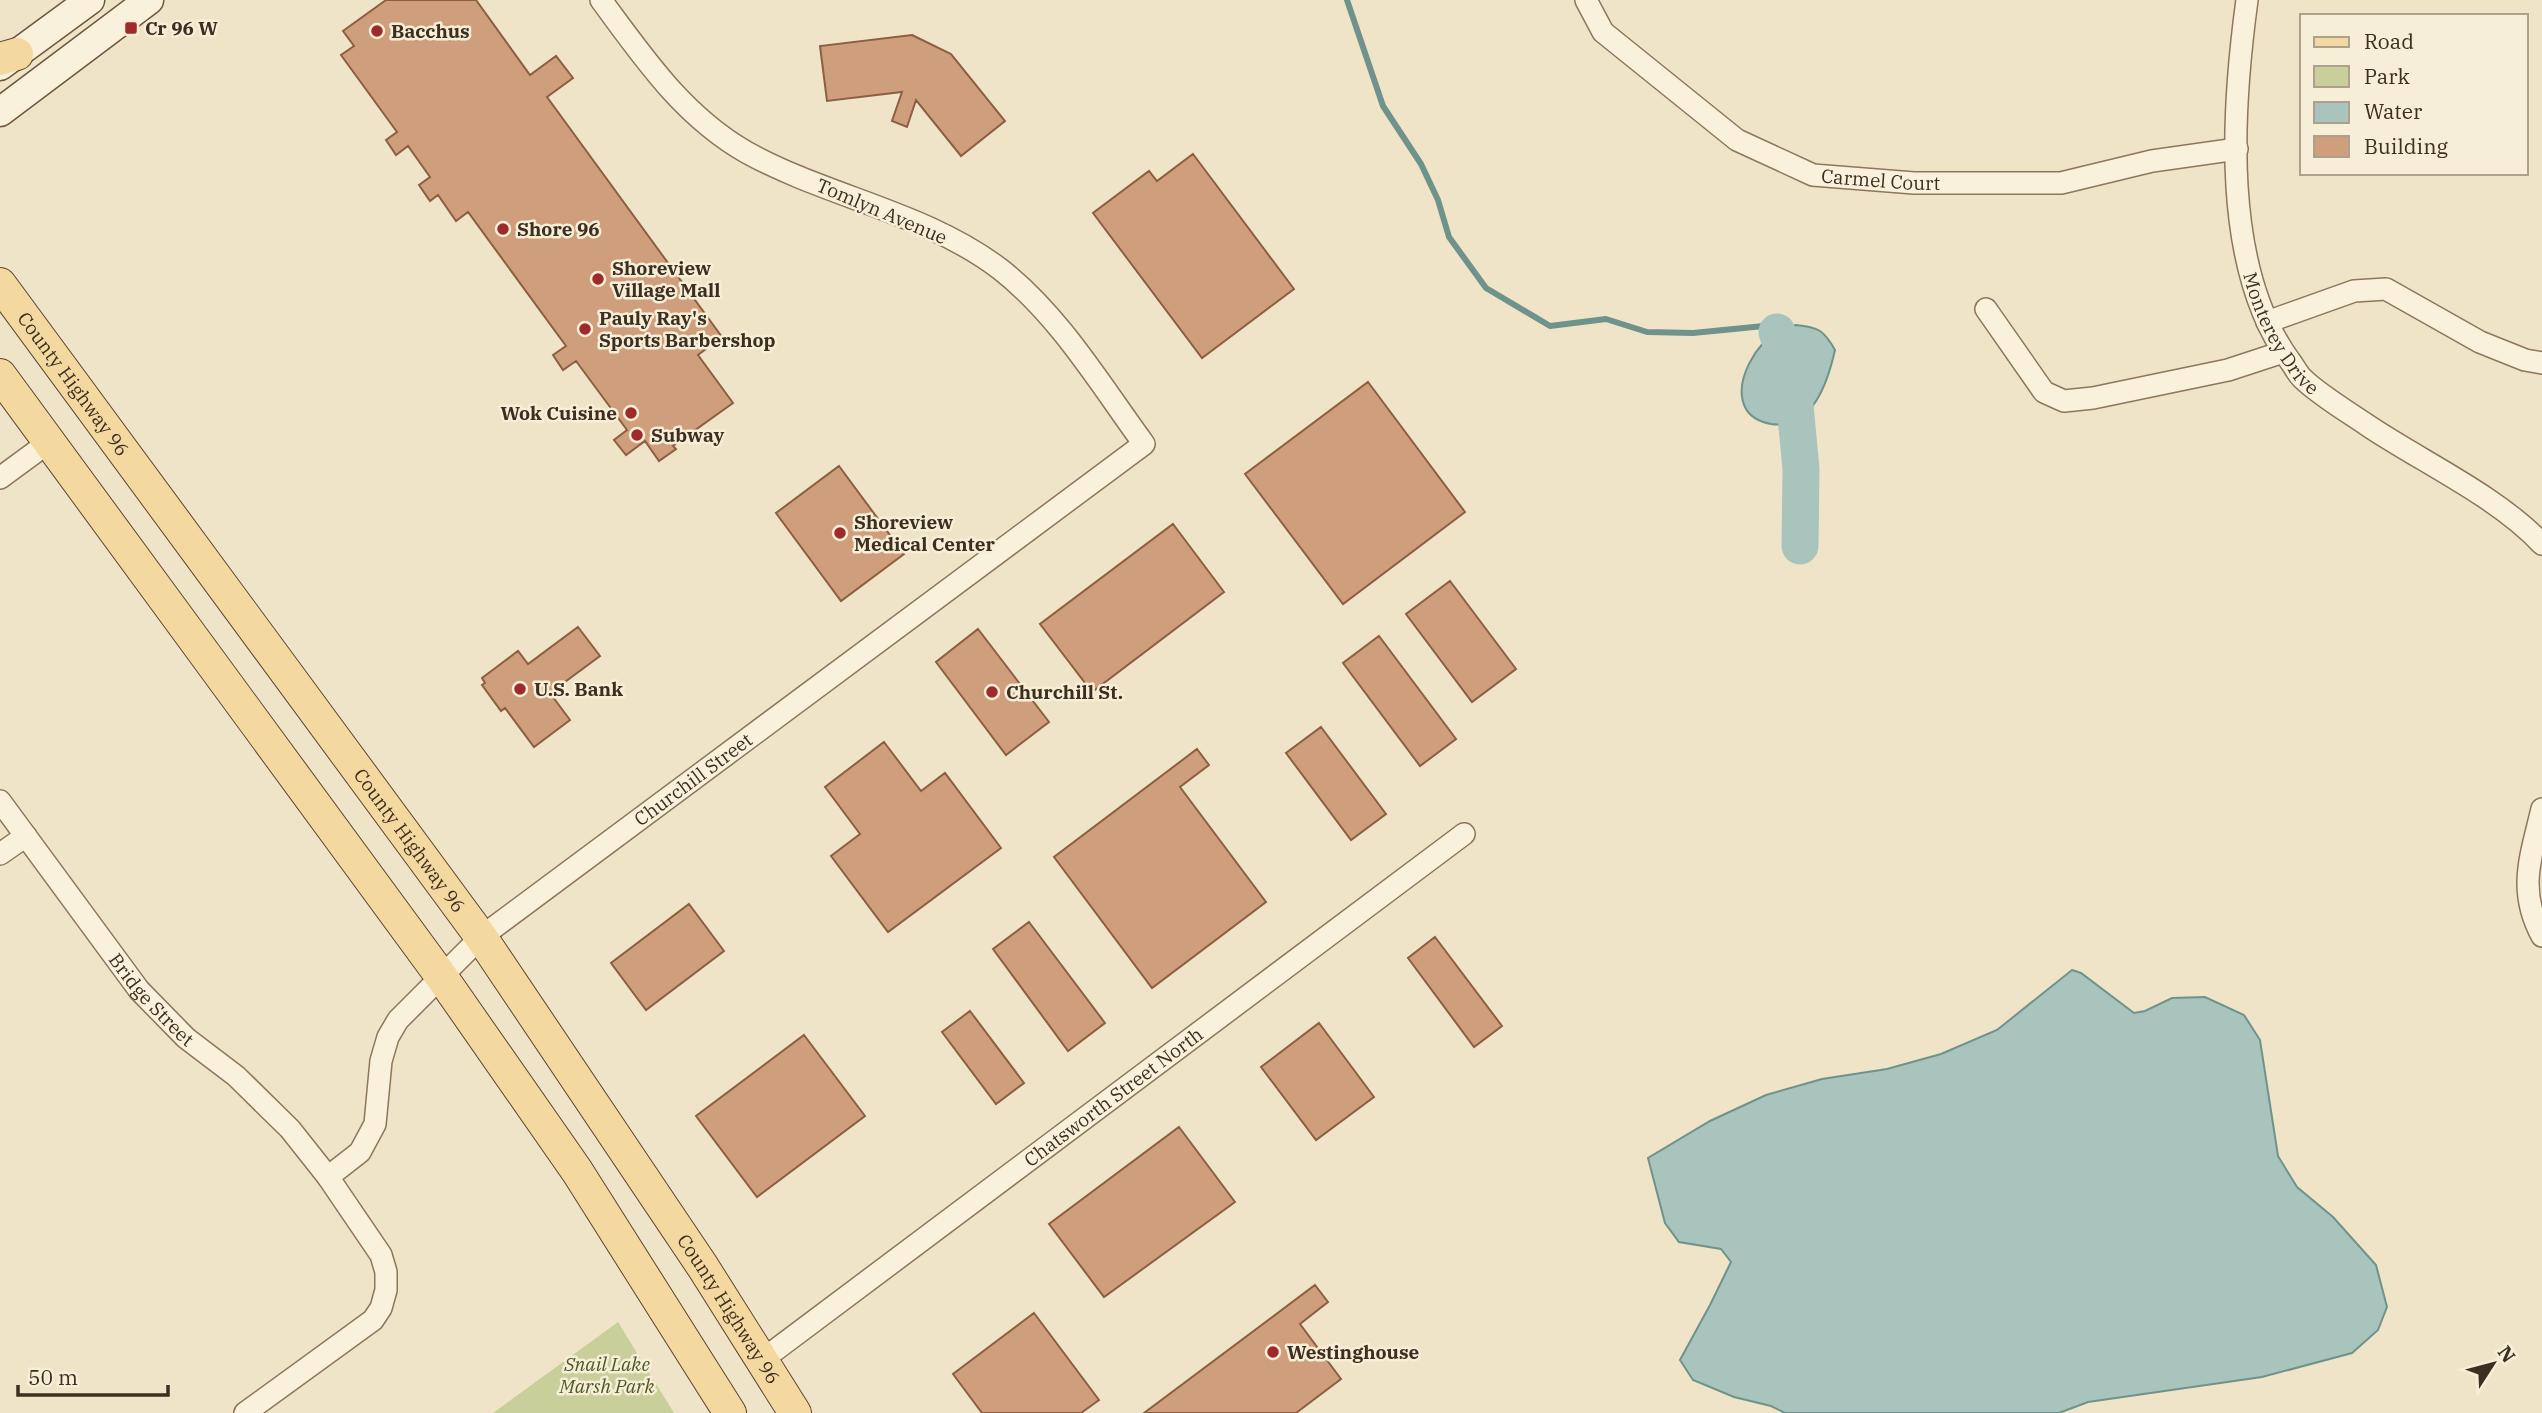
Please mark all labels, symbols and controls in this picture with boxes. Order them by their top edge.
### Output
legend [2300,14,2528,175]
place label: Cr 96 W [145,16,218,40]
place label: Bacchus [391,19,470,43]
marker: Cr 96 W [123,20,139,36]
marker: Bacchus [369,23,385,39]
text: Road [2364,27,2414,55]
text: Park [2364,62,2411,90]
text: Water [2364,97,2423,125]
text: Building [2364,132,2449,160]
street label: Carmel Court [1820,164,1941,195]
street label: Tomlyn Avenue [813,173,951,249]
place label: Shore 96 [517,217,600,241]
marker: Shore 96 [495,221,511,237]
place label: Shoreview Village Mall [612,256,720,302]
street label: Monterey Drive [2238,269,2324,400]
marker: Shoreview Village Mall [590,271,606,287]
place label: Pauly Ray's Sports Barbershop [599,306,776,352]
street label: County Highway 96 [12,307,135,461]
marker: Pauly Ray's Sports Barbershop [577,321,593,337]
place label: Wok Cuisine [500,401,617,425]
marker: Wok Cuisine [623,405,639,421]
place label: Subway [651,423,725,447]
marker: Subway [629,427,645,443]
place label: Shoreview Medical Center [854,510,995,556]
marker: Shoreview Medical Center [832,525,848,541]
place label: U.S. Bank [534,677,623,701]
place label: Churchill St. [1006,680,1123,704]
marker: U.S. Bank [512,681,528,697]
marker: Churchill St. [984,684,1000,700]
street label: Churchill Street [629,727,757,831]
street label: County Highway 96 [349,763,471,917]
street label: Bridge Street [104,948,199,1052]
street label: Chatsworth Street North [1019,1022,1208,1172]
street label: County Highway 96 [672,1229,786,1388]
north arrow [2458,1329,2528,1399]
place label: Westinghouse [1287,1340,1420,1364]
text: N [2493,1341,2521,1367]
marker: Westinghouse [1265,1344,1281,1360]
park label: Snail Lake Marsh Park [559,1352,655,1398]
scale bar [18,1354,168,1398]
text: 50 m [28,1363,78,1391]

